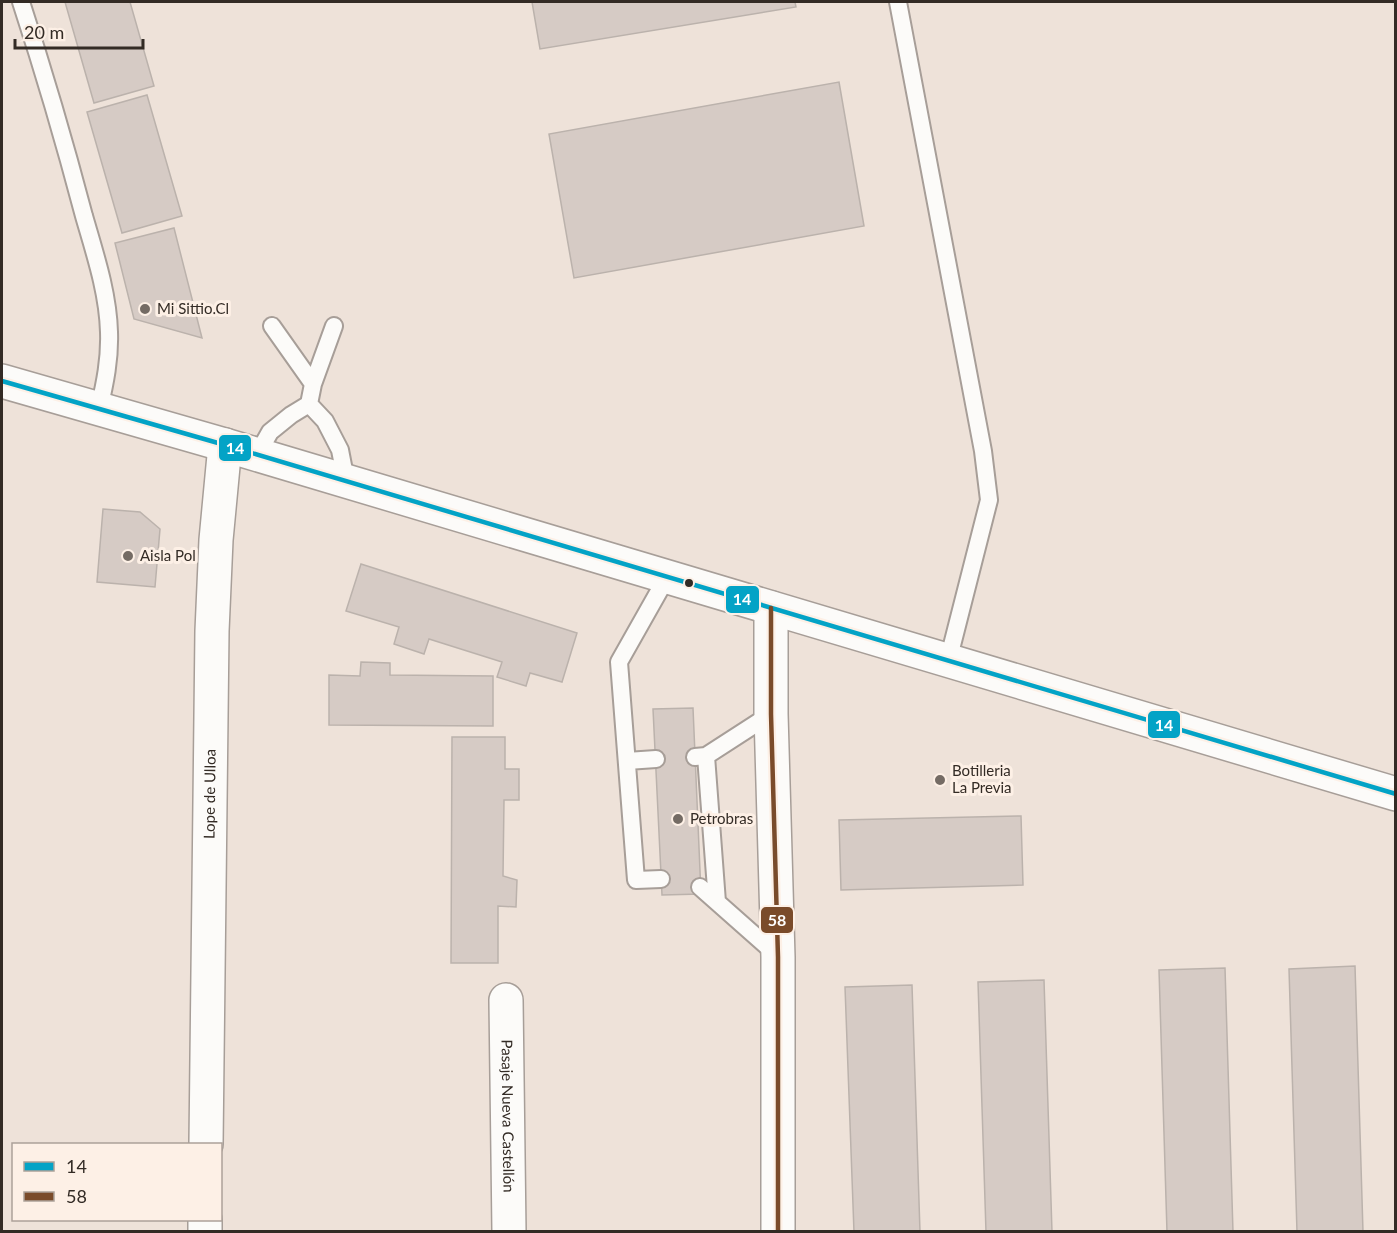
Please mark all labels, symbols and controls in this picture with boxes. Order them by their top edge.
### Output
scale bar [15,12,142,50]
text: 20 m [24,21,64,43]
place label: Mi Sittio.Cl [157,299,229,317]
marker: Mi Sittio.Cl [138,302,152,316]
line badge: 14 [218,434,252,462]
text: 14 [226,438,244,457]
place label: Aisla Pol [140,546,196,564]
marker: Aisla Pol [121,549,135,563]
unlabelled marker [683,577,695,589]
line badge: 14 [725,585,760,614]
text: 14 [733,589,751,608]
line badge: 14 [1147,710,1181,739]
text: 14 [1155,715,1173,734]
street label: Lope de Ulloa [200,749,219,839]
place label: Botilleria La Previa [952,761,1012,796]
marker: Botilleria La Previa [933,773,947,787]
place label: Petrobras [690,809,753,827]
marker: Petrobras [671,812,685,826]
line badge: 58 [760,906,794,934]
text: 58 [768,910,786,929]
street label: Pasaje Nueva Castellón [499,1039,518,1193]
legend [12,1143,222,1221]
text: 14 [66,1155,87,1177]
text: 58 [66,1185,87,1207]

